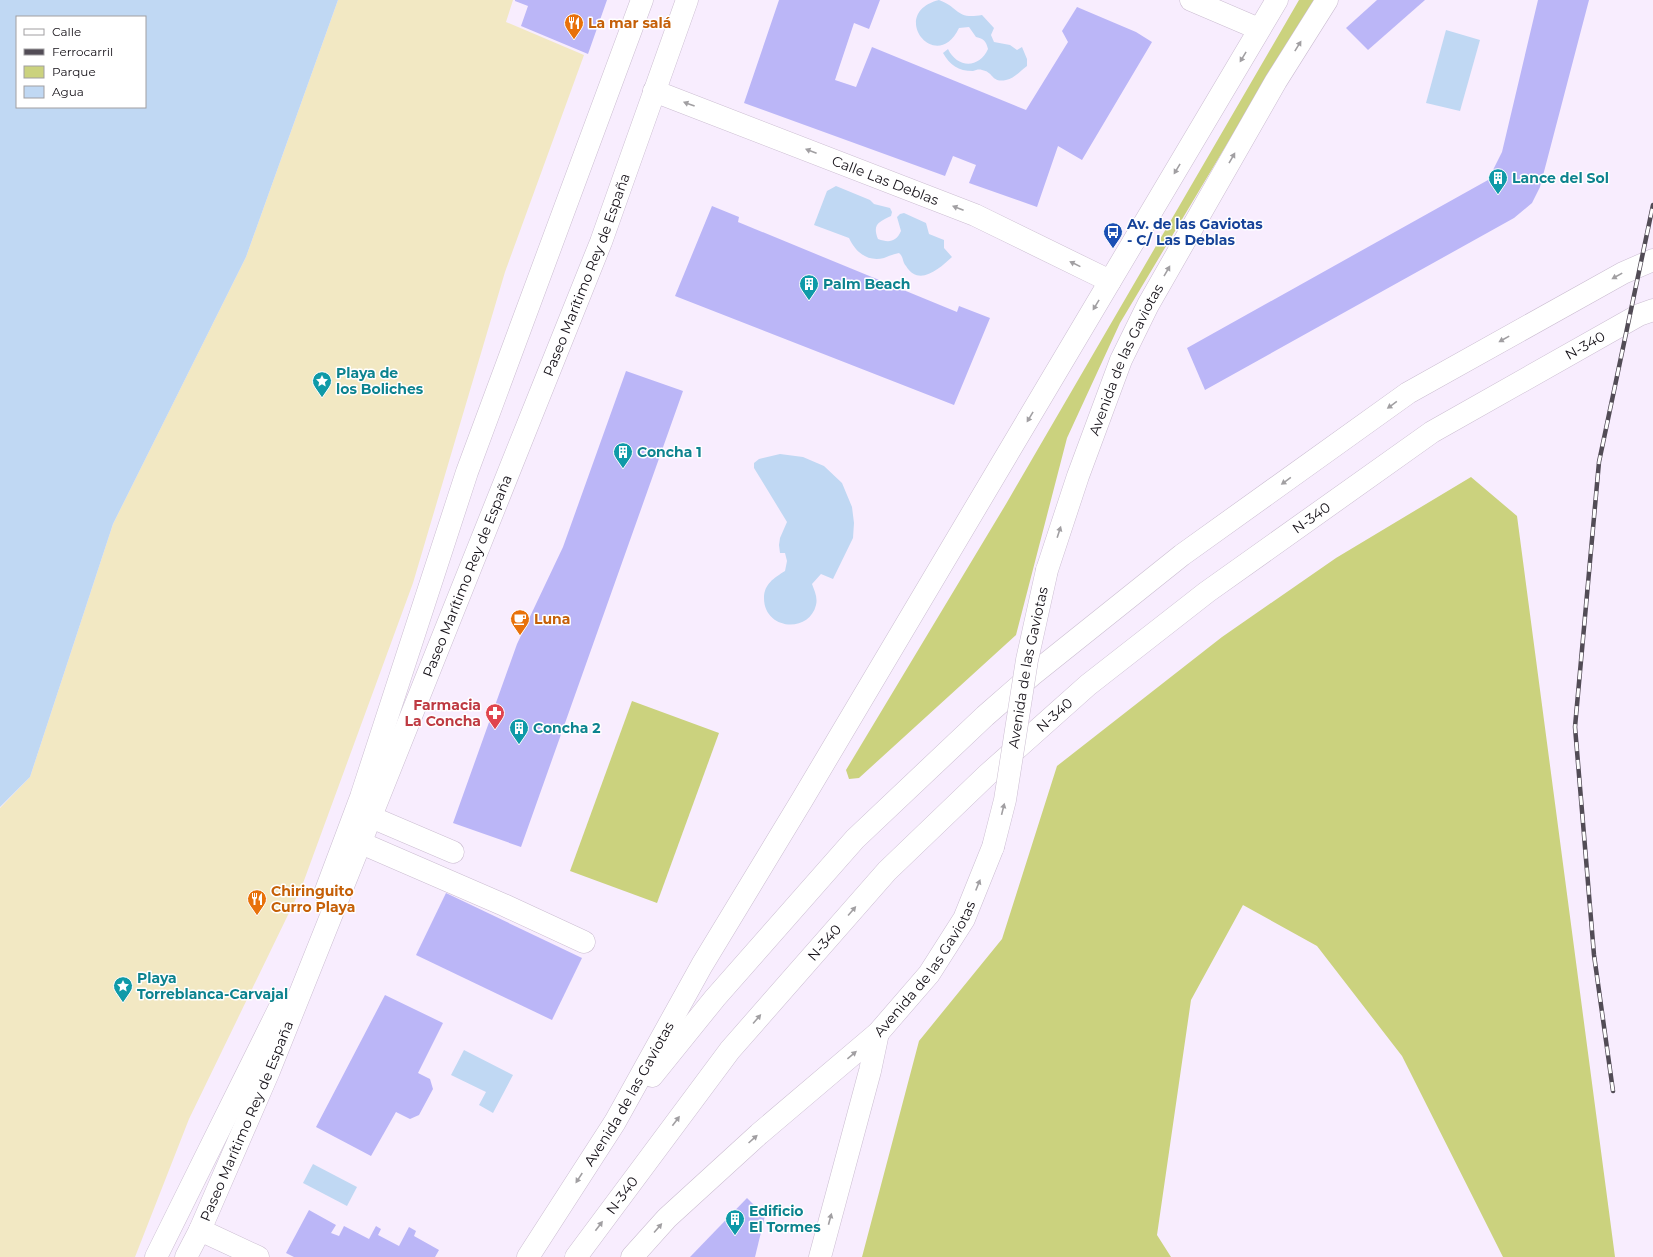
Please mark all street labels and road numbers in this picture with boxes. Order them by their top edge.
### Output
street label: Calle Las Deblas [829,152,942,209]
street label: Paseo Marítimo Rey de España [539,171,634,379]
street label: Avenida de las Gaviotas [1085,280,1167,438]
street label: N-340 [1562,327,1608,364]
street label: Paseo Marítimo Rey de España [419,472,516,680]
street label: N-340 [1289,498,1334,538]
street label: Avenida de las Gaviotas [1004,585,1052,750]
street label: N-340 [1032,694,1076,736]
street label: Avenida de las Gaviotas [870,898,979,1040]
street label: N-340 [803,920,845,965]
street label: Paseo Marítimo Rey de España [196,1018,297,1224]
street label: Avenida de las Gaviotas [580,1018,678,1169]
street label: N-340 [602,1173,642,1218]

